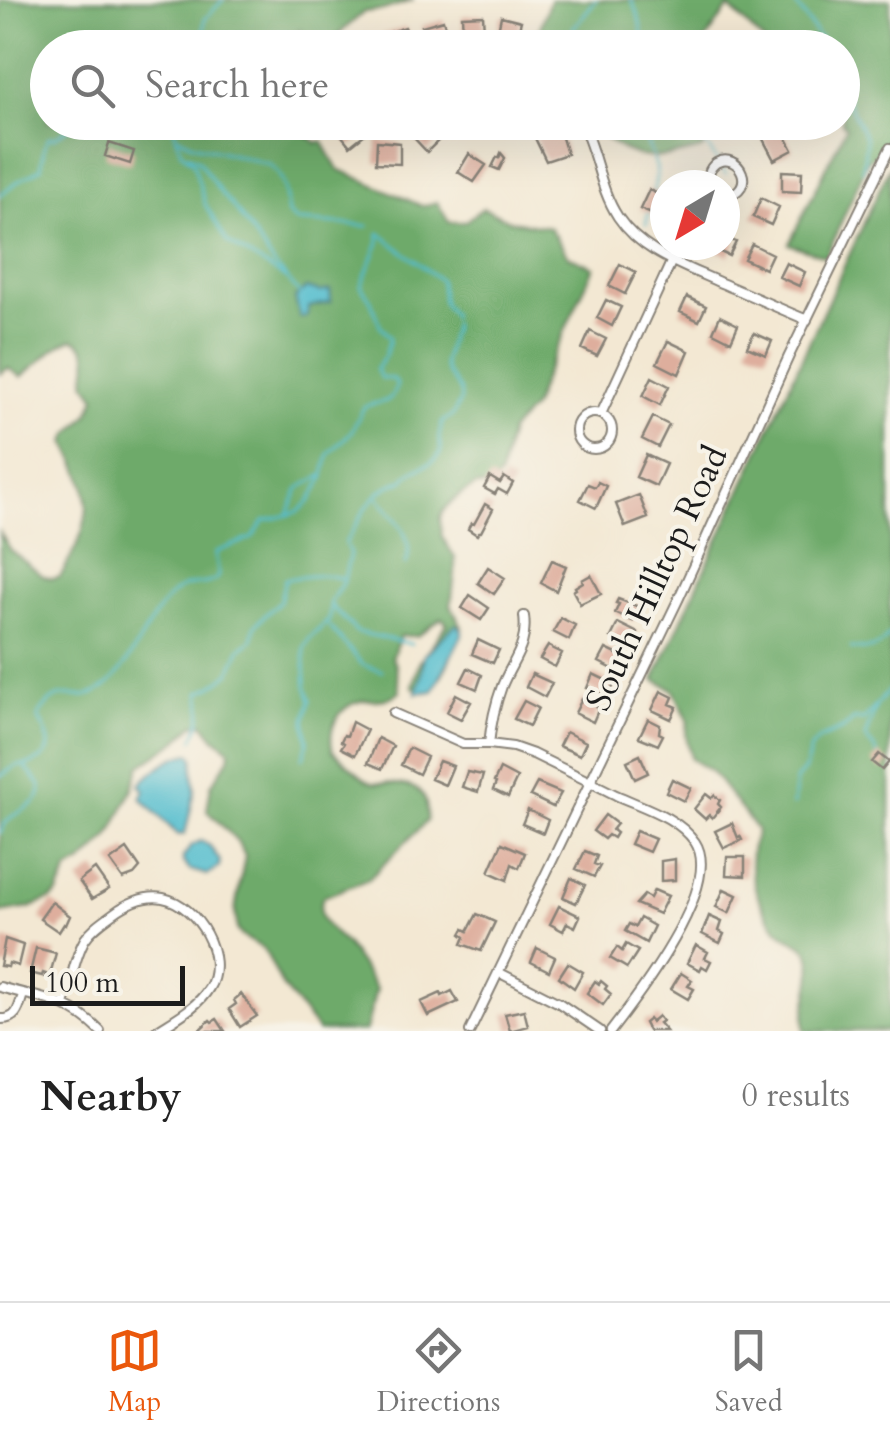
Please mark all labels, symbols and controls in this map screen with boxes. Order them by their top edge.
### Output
search box [30,30,860,140]
icon: search [65,58,120,113]
text: Search here [145,59,329,111]
north arrow [650,170,740,260]
street label: South Hilltop Road [574,438,739,719]
scale bar [30,961,185,1006]
text: 100 m [45,964,119,1002]
text: Nearby [40,1068,182,1125]
text: 0 results [742,1074,850,1118]
tab: Map [107,1323,162,1421]
tab: Directions [377,1323,500,1421]
tab: Saved [715,1323,783,1421]

